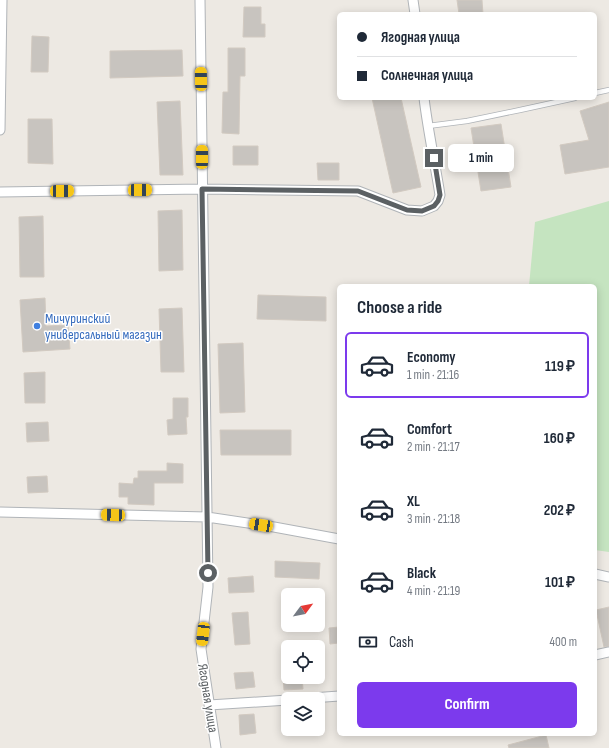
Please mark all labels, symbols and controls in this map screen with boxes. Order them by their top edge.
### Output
text: Ягодная улица [381,28,460,47]
text: Солнечная улица [381,66,473,85]
car [195,67,207,91]
callout: 1 min [448,144,514,172]
car [196,145,208,169]
route end [425,149,443,167]
text: 1 min [469,150,493,166]
car [128,184,152,196]
car [50,185,74,197]
text: Choose a ride [357,297,442,318]
place label: Мичуринский универсальный магазин [45,310,162,343]
marker: Мичуринский универсальный магазин [32,321,42,331]
icon: car [359,347,395,383]
text: Economy [407,348,456,367]
text: 119 ₽ [545,357,575,376]
text: 1 min · 21:16 [407,367,459,383]
icon: car [359,419,395,455]
text: Comfort [407,420,452,439]
text: 160 ₽ [544,429,575,448]
text: 2 min · 21:17 [407,439,460,455]
icon: car [359,491,395,527]
text: XL [407,492,420,511]
text: 202 ₽ [544,501,575,520]
car [101,509,125,521]
text: 3 min · 21:18 [407,511,460,527]
car [248,517,274,533]
icon: car [359,563,395,599]
route start [199,564,217,582]
text: Black [407,564,436,583]
text: 101 ₽ [545,573,575,592]
text: 4 min · 21:19 [407,583,460,599]
north arrow [281,588,325,632]
map controls [281,588,325,736]
car [196,621,210,647]
icon: cash [357,631,379,653]
text: Cash [389,633,414,652]
text: 400 m [550,634,577,650]
button: locate [281,640,325,684]
street label: Ягодная улица [194,662,222,734]
button: Confirm [357,682,577,728]
button: layers [281,692,325,736]

